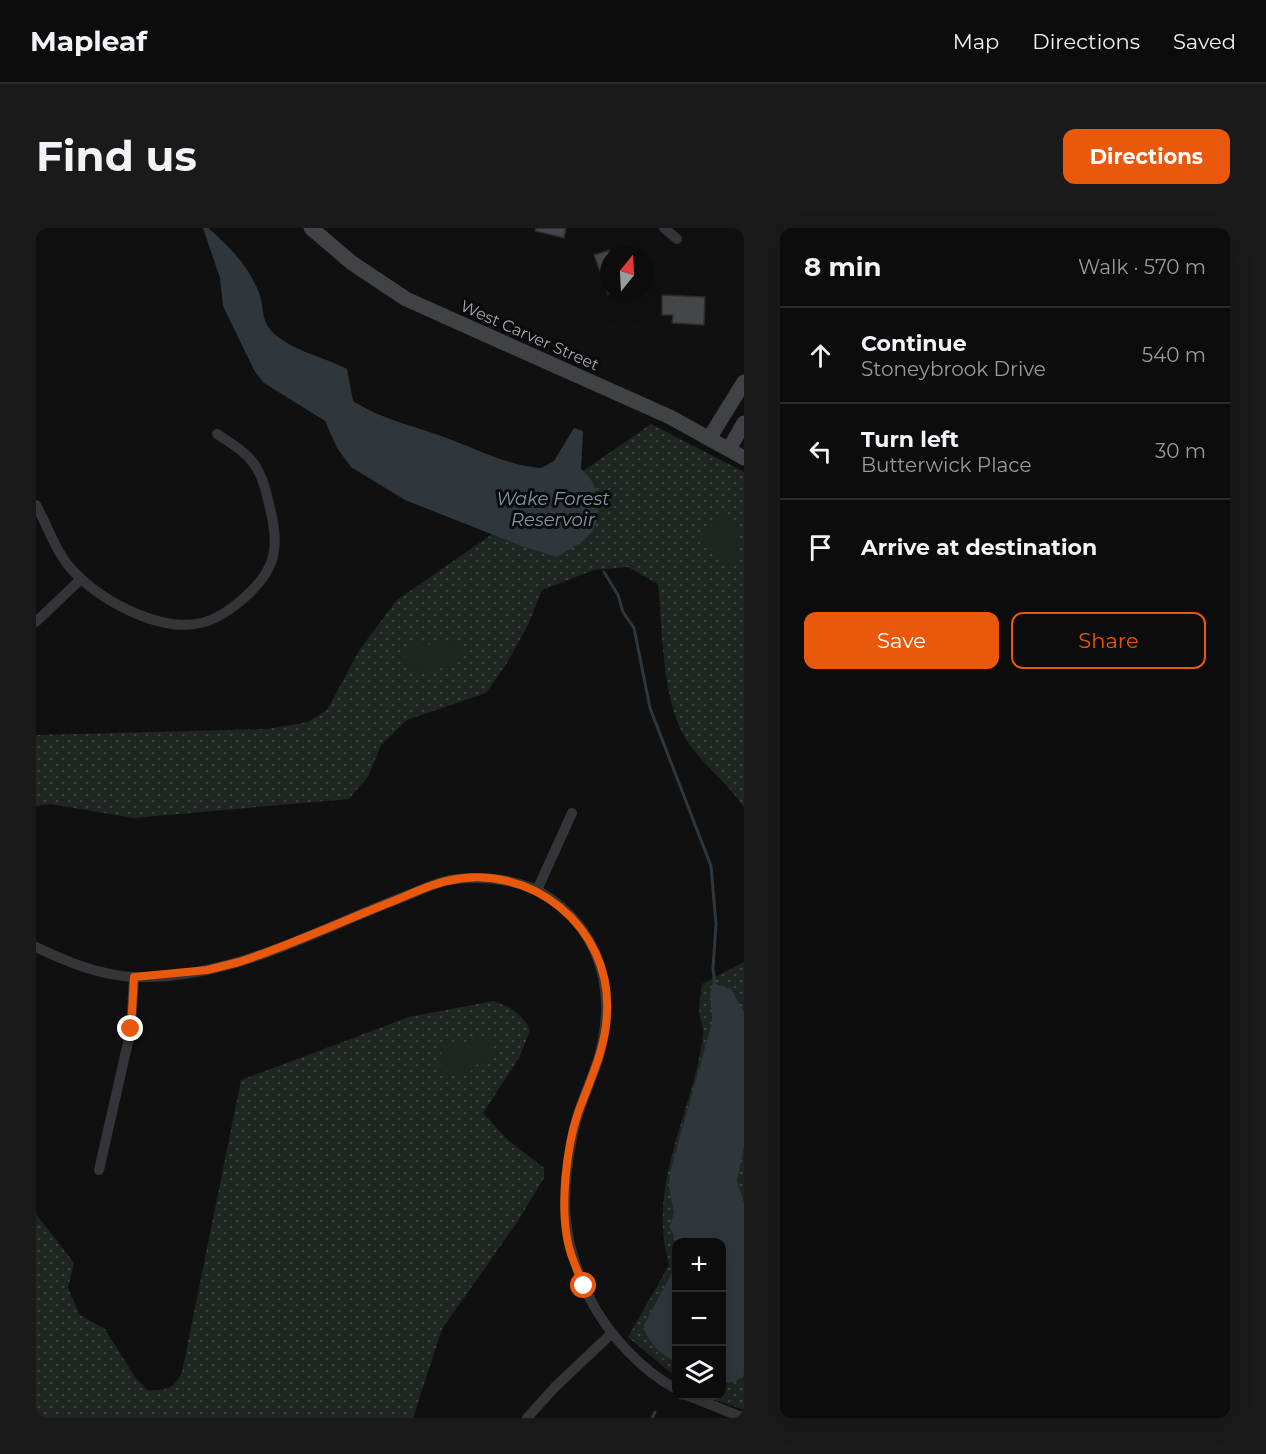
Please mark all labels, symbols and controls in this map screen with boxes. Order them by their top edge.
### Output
text: Mapleaf [30,24,147,58]
text: Map [953,29,999,54]
text: Directions [1032,29,1140,54]
text: Saved [1173,29,1236,54]
button: Directions [1063,129,1230,184]
text: Find us [36,130,197,182]
north arrow [600,246,654,300]
text: 8 min [804,251,882,283]
text: Walk · 570 m [1078,255,1206,279]
street label: West Carver Street [458,296,602,375]
text: Continue [861,330,967,357]
icon: ahead [804,339,837,372]
text: 540 m [1142,343,1206,367]
text: Stoneybrook Drive [861,357,1046,381]
text: Turn left [861,426,959,453]
icon: left [804,435,837,468]
text: 30 m [1155,439,1206,463]
text: Butterwick Place [861,453,1031,477]
water label: Wake Forest Reservoir [496,488,610,531]
icon: arrive [804,531,837,564]
text: Arrive at destination [861,534,1097,561]
button: Save [804,612,999,669]
button: Share [1011,612,1206,669]
route end [117,1015,143,1041]
map controls [672,1238,726,1400]
button: + [672,1238,726,1292]
route start [570,1272,596,1298]
button: − [672,1292,726,1346]
button: layers [672,1346,726,1400]

